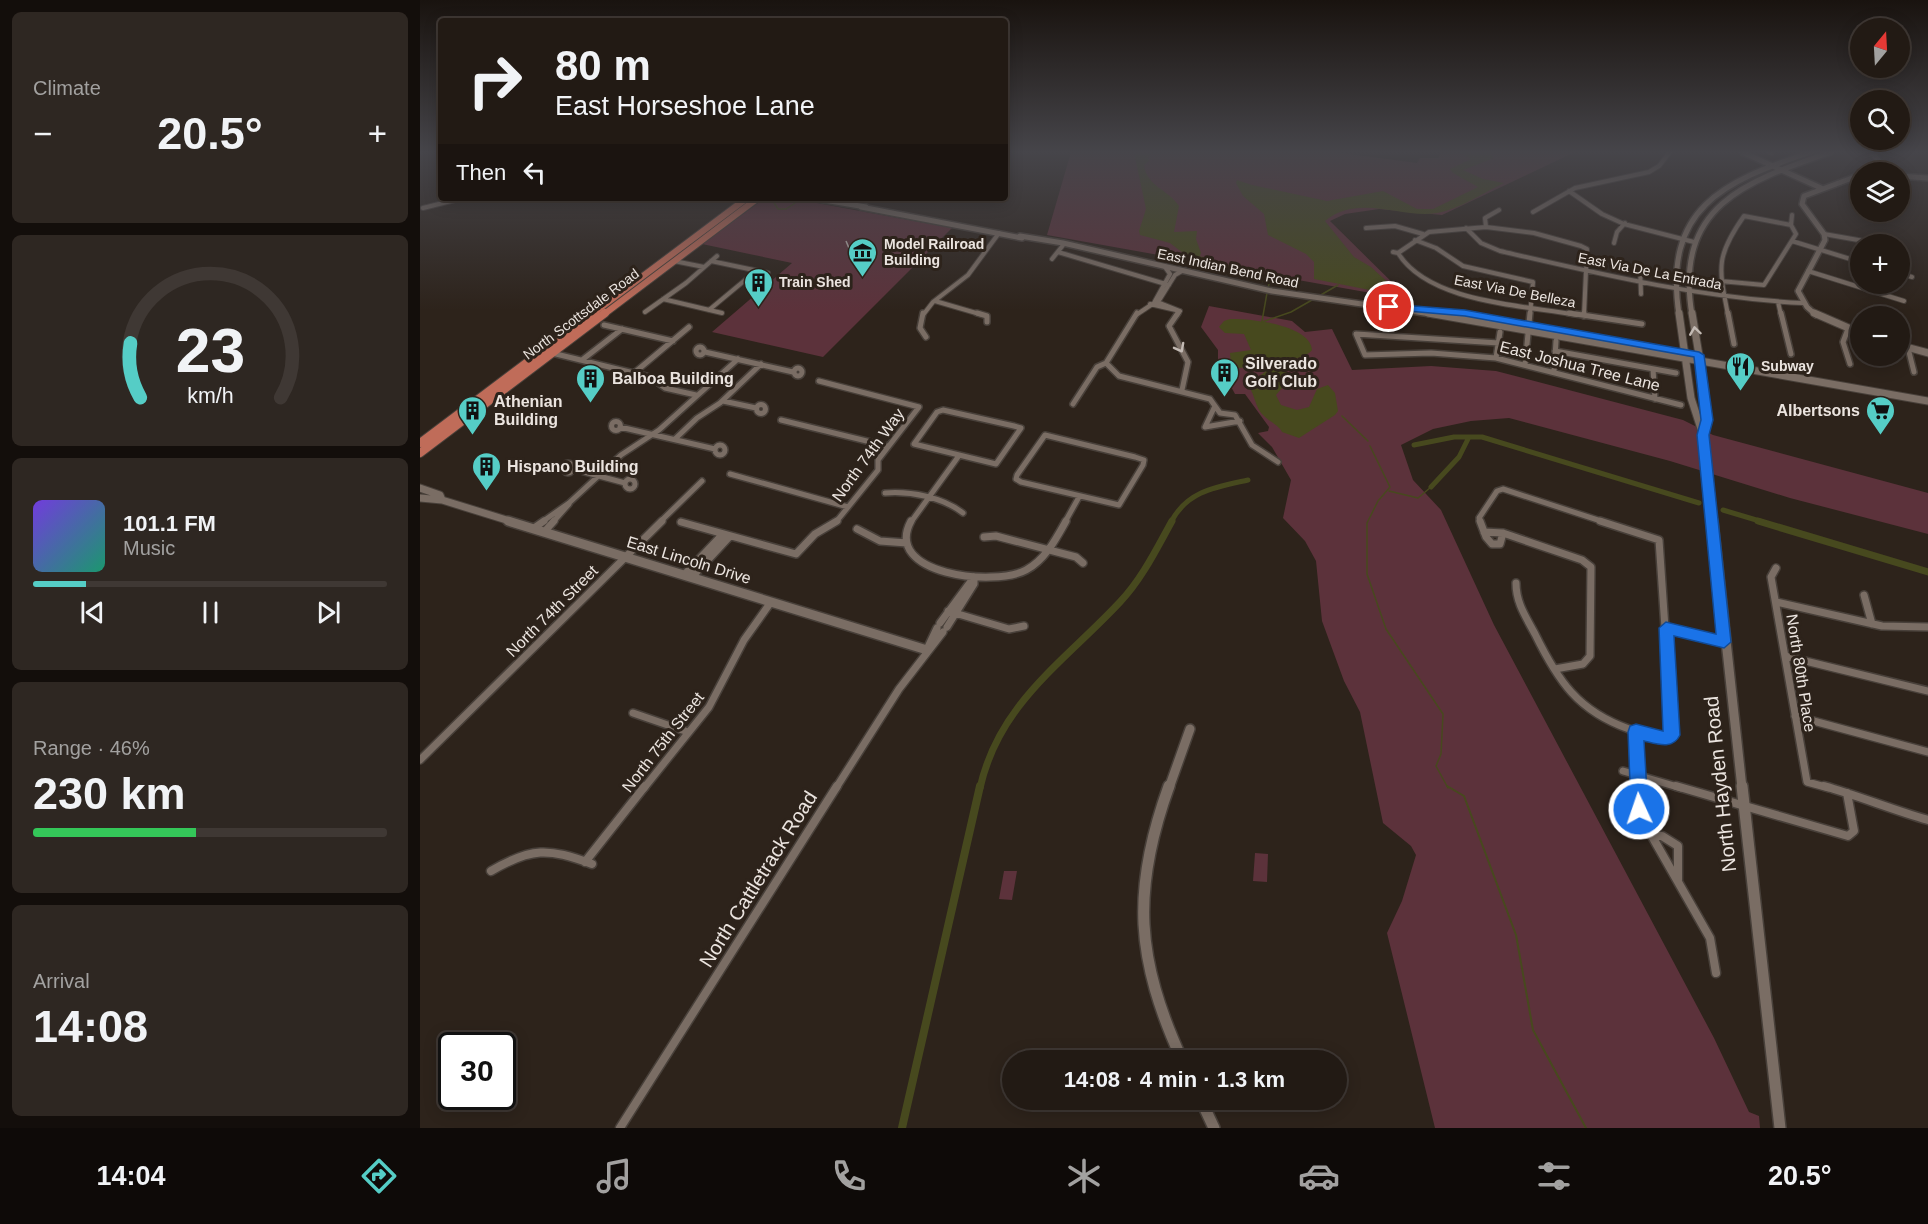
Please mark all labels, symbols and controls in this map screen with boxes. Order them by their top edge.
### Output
north arrow [1850,18,1910,78]
map controls [1850,18,1910,366]
icon: right [456,42,534,120]
text: 80 m [555,42,651,89]
text: Climate [33,77,101,99]
button: search [1850,90,1910,150]
text: East Horseshoe Lane [555,91,815,121]
text: 20.5° [157,108,263,159]
text: − [33,115,52,152]
text: + [368,115,387,152]
icon: left [518,156,551,189]
text: Then [456,160,506,185]
button: layers [1850,162,1910,222]
button: + [1850,234,1910,294]
museum icon: Model Railroad Building [847,236,879,278]
place label: Model Railroad Building [884,236,984,268]
street label: East Indian Bend Road [1156,245,1300,291]
street label: East Via De La Entrada [1577,249,1723,293]
street label: North Scottsdale Road [520,265,642,363]
building icon: Train Shed [742,266,774,308]
street label: East Via De Belleza [1453,271,1577,311]
place label: Train Shed [779,274,851,290]
pin [1363,281,1414,332]
icon: arrive [1372,290,1405,323]
button: − [1850,306,1910,366]
text: 23 [175,316,245,385]
one-way arrow [1690,327,1702,336]
street label: East Joshua Tree Lane [1498,338,1662,394]
one-way arrow [1173,342,1184,353]
restaurant icon: Subway [1724,350,1756,392]
place label: Silverado Golf Club [1245,355,1317,390]
building icon: Silverado Golf Club [1208,356,1240,398]
place label: Subway [1761,358,1814,374]
building icon: Balboa Building [575,362,607,404]
place label: Balboa Building [612,370,734,387]
text: km/h [187,384,233,408]
place label: Athenian Building [494,393,562,428]
building icon: Athenian Building [457,394,489,436]
supermarket icon: Albertsons [1865,394,1897,436]
place label: Albertsons [1776,402,1860,419]
street label: North 74th Way [829,405,907,505]
building icon: Hispano Building [470,450,502,492]
place label: Hispano Building [507,458,639,475]
text: 101.1 FM [123,511,216,536]
street label: East Lincoln Drive [625,533,753,587]
text: Music [123,537,175,559]
street label: North 74th Street [503,562,601,660]
icon: previous [76,596,109,629]
icon: pause [194,596,227,629]
icon: next [312,596,345,629]
street label: North 80th Place [1783,613,1819,733]
street label: North 75th Street [619,688,708,795]
street label: North Hayden Road [1700,695,1740,873]
text: Range · 46% [33,737,150,759]
text: 230 km [33,768,186,819]
position arrow [1607,777,1671,841]
street label: North Cattletrack Road [695,787,821,971]
text: Arrival [33,970,90,992]
text: 14:08 [33,1001,148,1052]
speed limit sign: 30 [438,1032,516,1110]
text: 14:08 · 4 min · 1.3 km [1064,1067,1285,1092]
icon: directions [358,1155,400,1197]
icon: music [593,1155,635,1197]
icon: phone [828,1155,870,1197]
icon: climate [1063,1155,1105,1197]
icon: car [1298,1155,1340,1197]
icon: filters [1533,1155,1575,1197]
text: 14:04 [96,1161,166,1191]
text: 20.5° [1768,1161,1831,1191]

